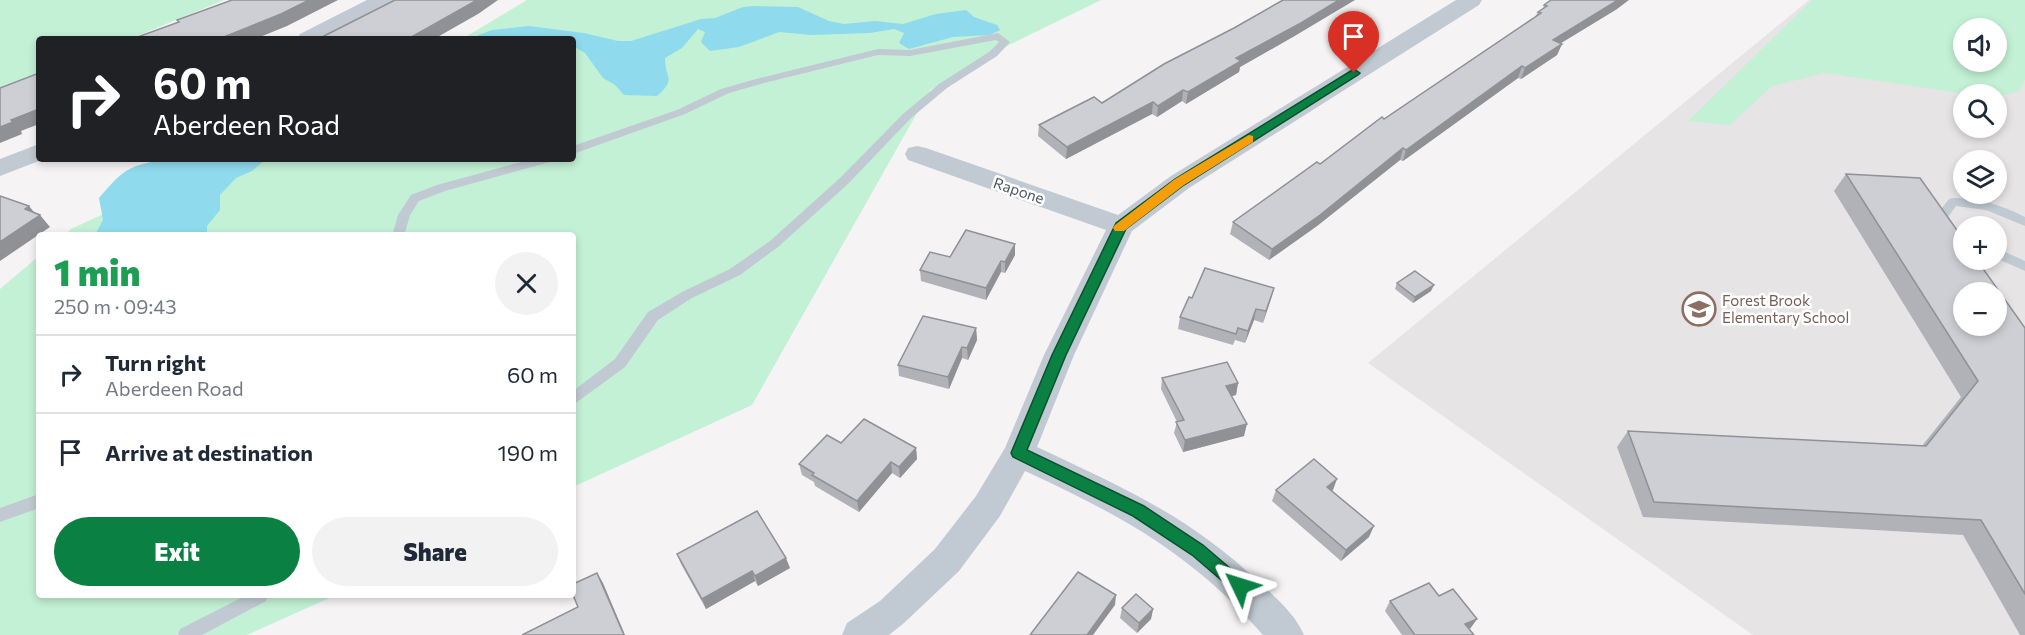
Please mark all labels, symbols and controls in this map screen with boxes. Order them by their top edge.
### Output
pin [1328,11,1379,73]
map controls [1953,18,2007,336]
button: sound [1953,18,2007,72]
icon: arrive [1337,20,1370,53]
text: 60 m [153,56,252,108]
icon: right [54,60,132,138]
button: search [1953,84,2007,138]
text: Aberdeen Road [153,108,340,141]
button: layers [1953,150,2007,204]
street label: Rapone [991,173,1047,207]
button: + [1953,216,2007,270]
text: 1 min [54,249,140,293]
button: close [495,252,558,315]
button: − [1953,282,2007,336]
school or university icon: Forest Brook Elementary School [1681,291,1717,327]
place label: Forest Brook Elementary School [1722,291,1849,326]
text: 250 m · 09:43 [54,294,177,318]
text: Turn right [105,349,206,376]
icon: right [54,358,87,391]
text: 60 m [507,361,558,388]
text: Aberdeen Road [105,376,243,400]
icon: arrive [54,436,87,469]
text: Arrive at destination [105,439,313,466]
text: 190 m [497,439,558,466]
button: Exit [54,517,300,586]
button: Share [312,517,558,586]
position arrow [1208,554,1272,618]

